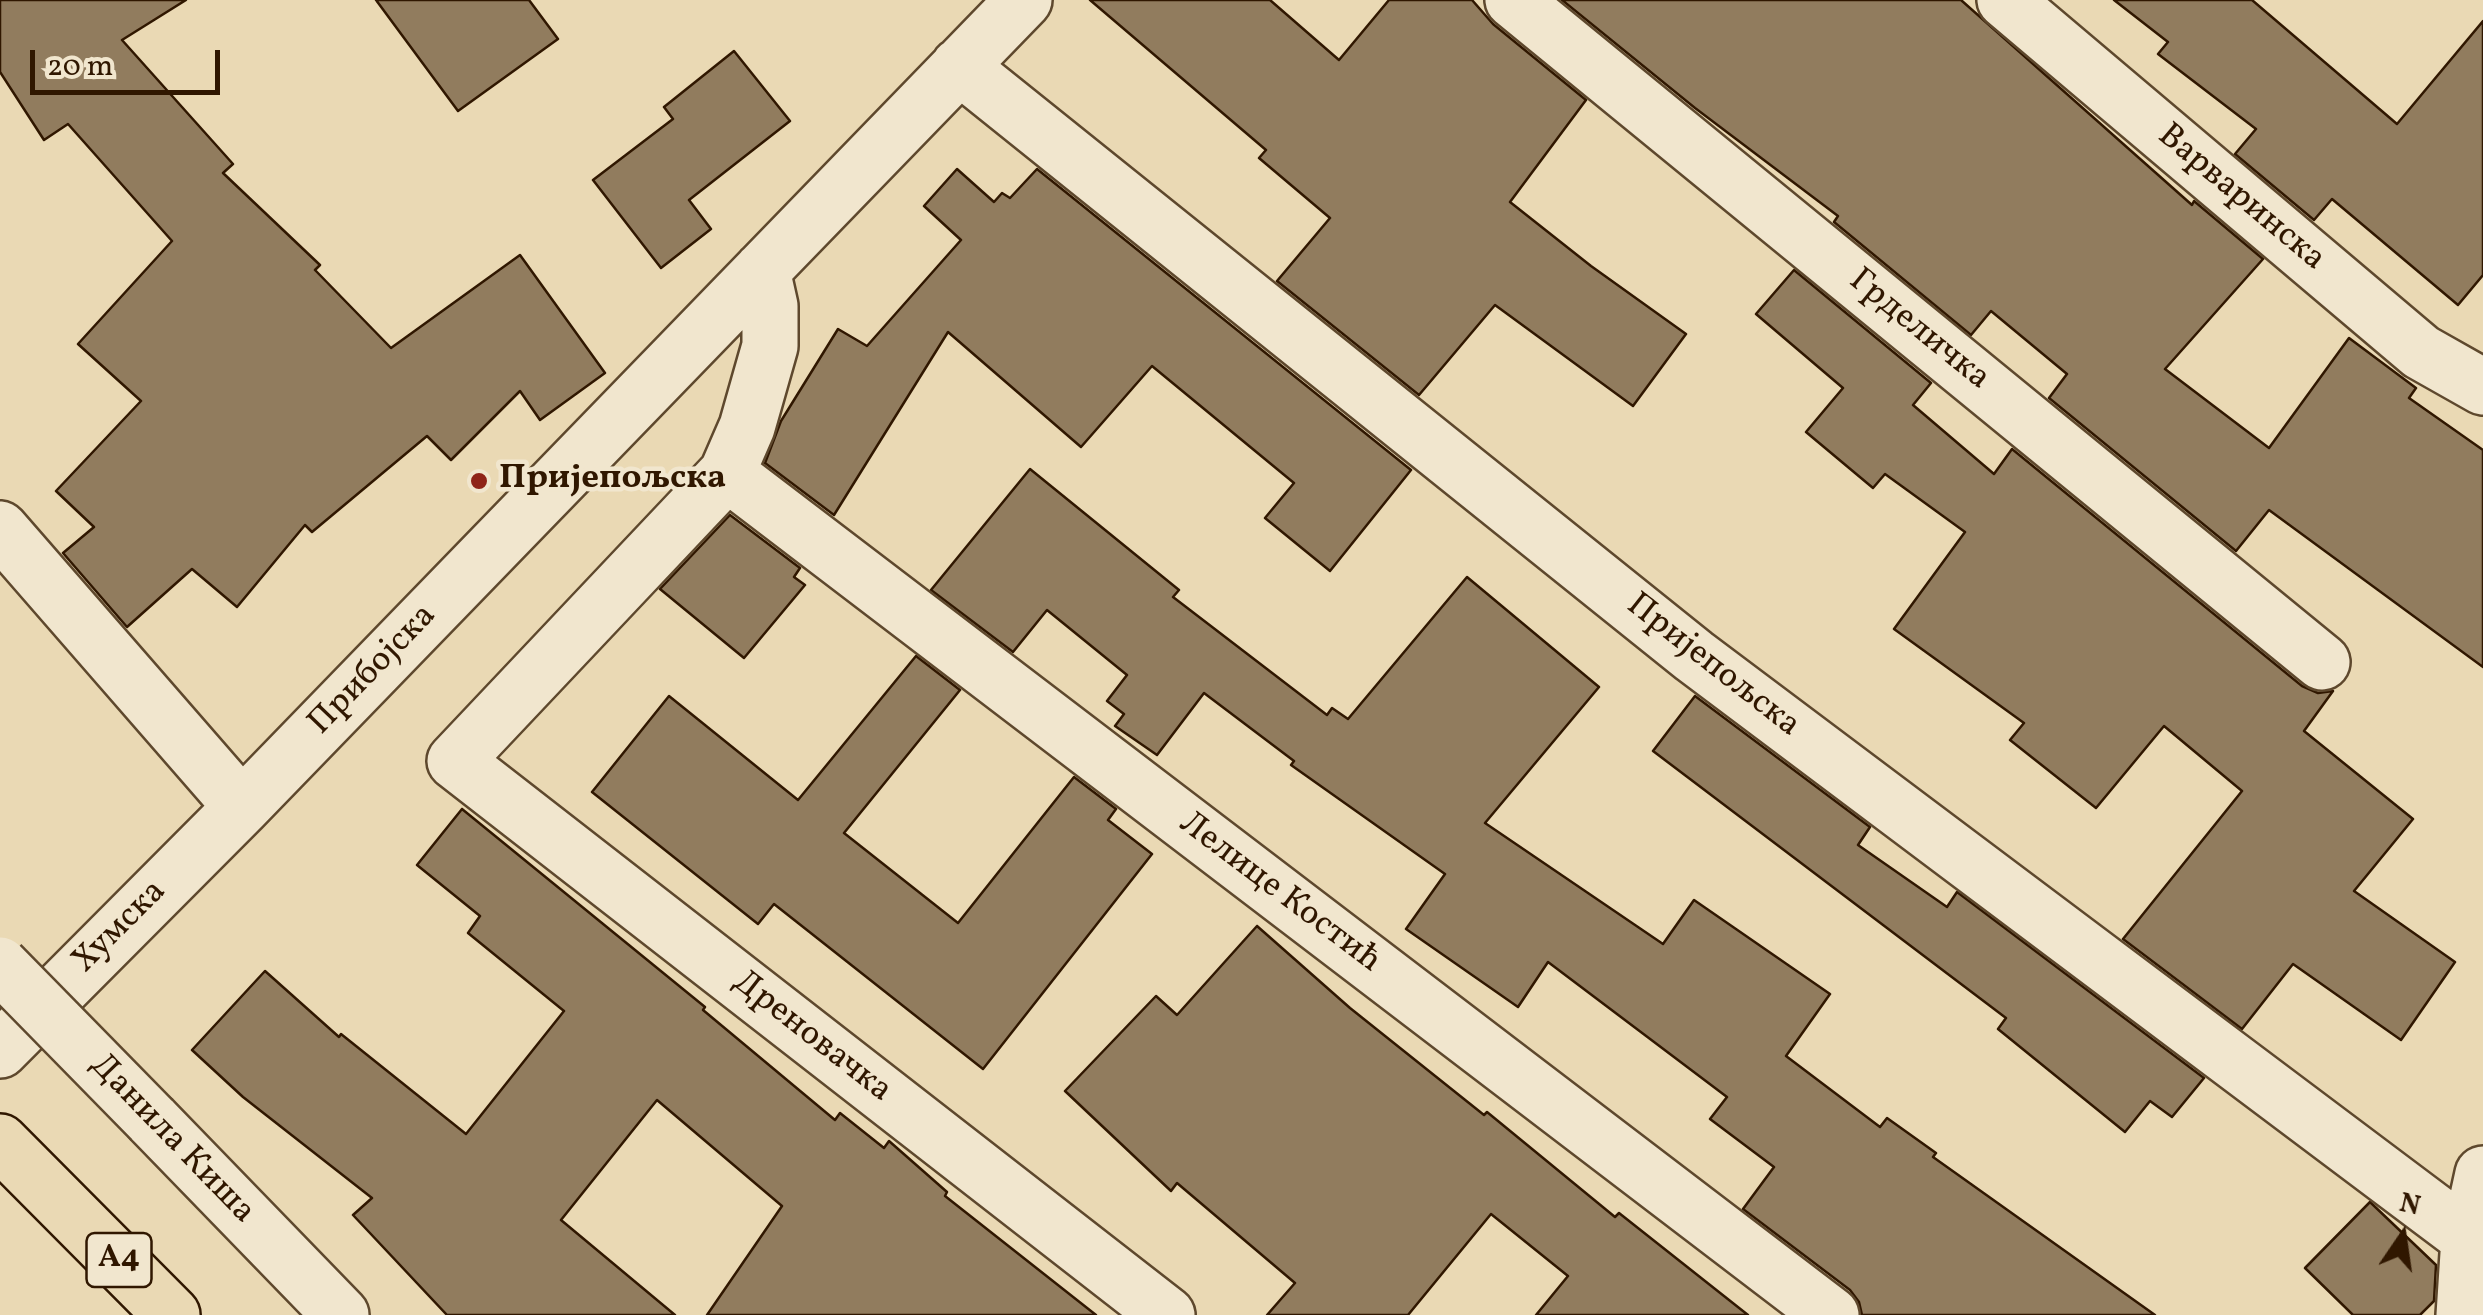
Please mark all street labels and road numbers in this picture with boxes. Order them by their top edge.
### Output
street label: Варваринска [2147,116,2333,282]
street label: Грделичка [1839,261,1997,401]
street label: Пријепољска [1617,586,1807,748]
street label: Прибојска [301,597,447,745]
street label: Лелице Костић [1170,804,1388,984]
street label: Хумска [65,872,177,984]
street label: Дреновачка [723,963,899,1113]
street label: Данила Киша [79,1046,263,1234]
road number: A4 [86,1233,152,1287]

